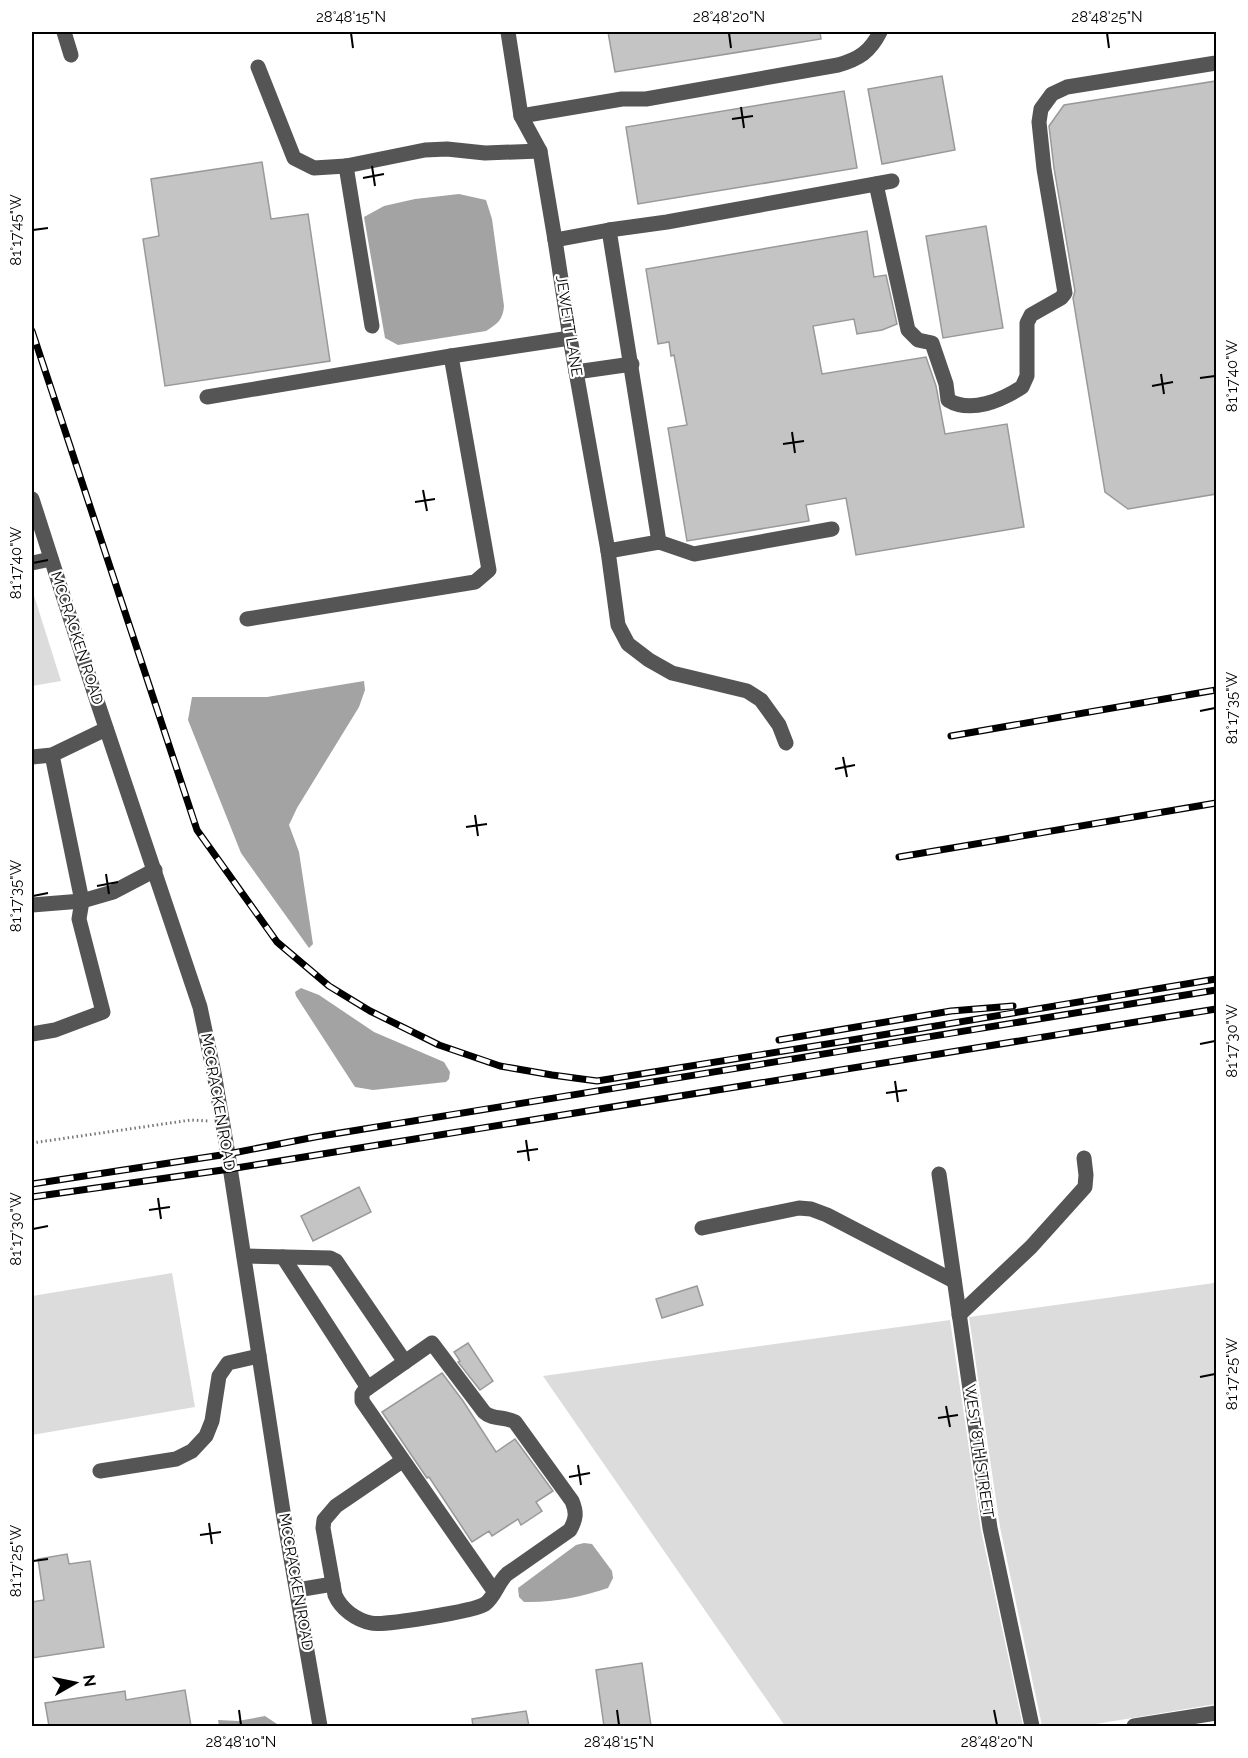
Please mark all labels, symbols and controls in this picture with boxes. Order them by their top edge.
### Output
text: 28°48'15"N [316,8,386,26]
text: 28°48'20"N [693,8,765,26]
text: 28°48'25"N [1071,8,1143,26]
text: 81°17'45"W [7,194,25,266]
street label: JEWETT LANE [552,274,586,378]
text: 81°17'40"W [1223,339,1241,412]
text: 81°17'40"W [7,526,25,599]
street label: MCCRACKEN ROAD [47,569,107,707]
text: 81°17'35"W [1223,671,1241,744]
text: 81°17'35"W [7,859,25,932]
text: 81°17'30"W [1223,1004,1241,1078]
street label: MCCRACKEN ROAD [197,1032,239,1172]
text: 81°17'30"W [7,1192,25,1266]
text: 81°17'25"W [1223,1338,1241,1410]
street label: WEST 8TH STREET [961,1383,997,1519]
street label: MCCRACKEN ROAD [275,1512,317,1652]
text: 81°17'25"W [7,1525,25,1597]
north arrow [45,1653,105,1713]
text: N [79,1673,100,1688]
text: 28°48'10"N [206,1733,276,1751]
text: 28°48'15"N [584,1733,654,1751]
text: 28°48'20"N [961,1733,1033,1751]

